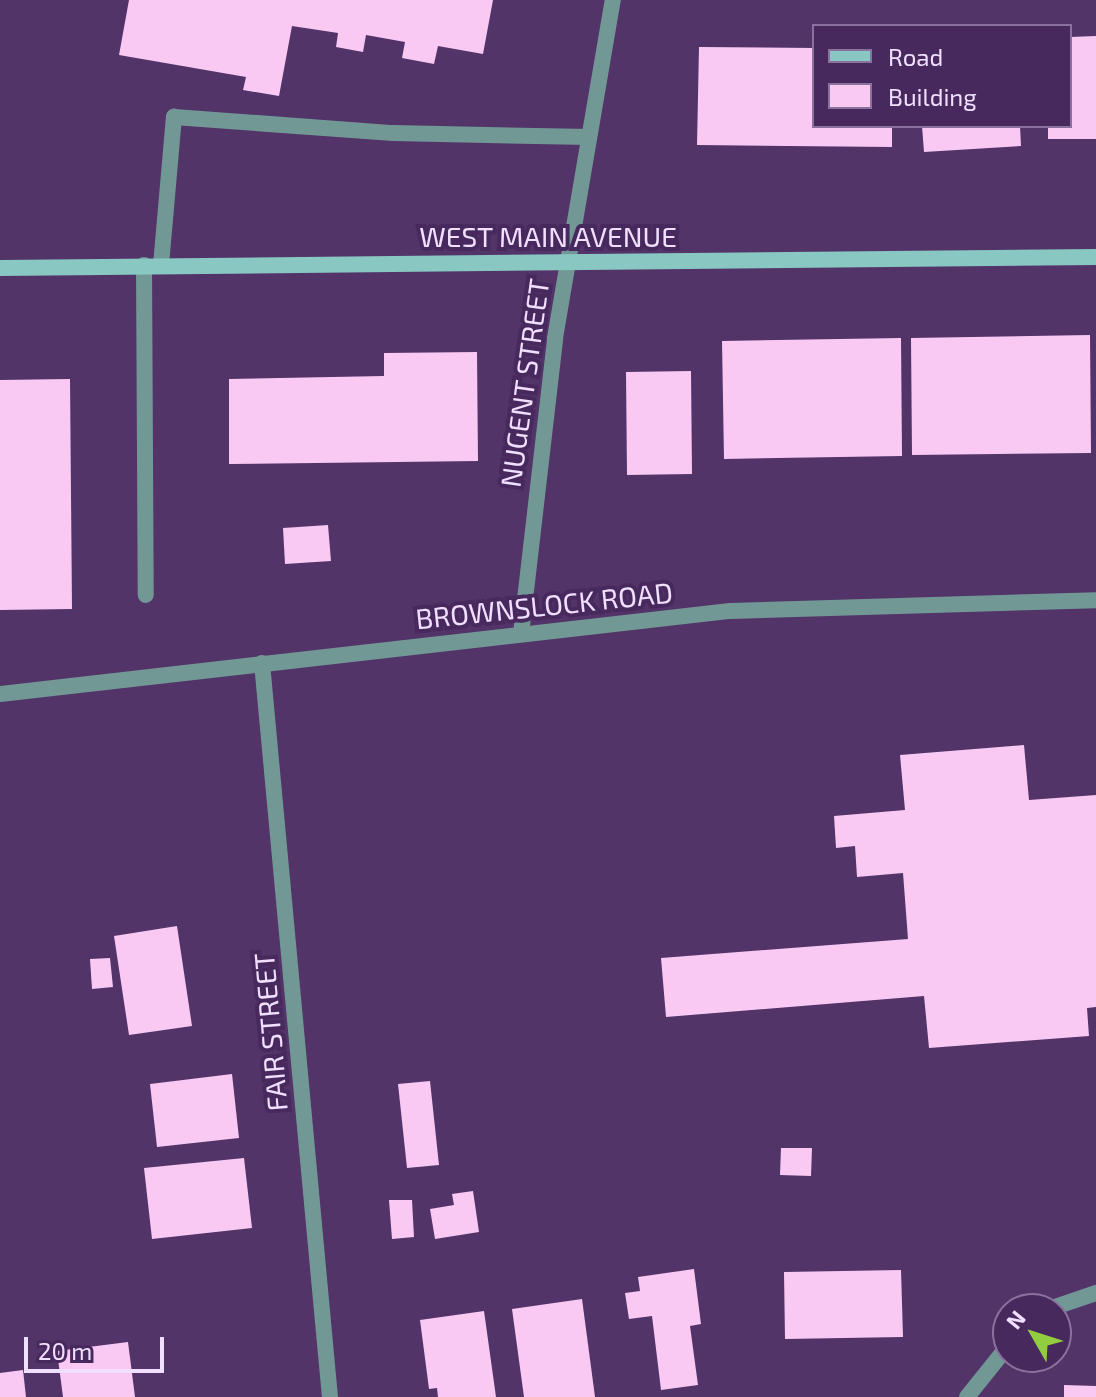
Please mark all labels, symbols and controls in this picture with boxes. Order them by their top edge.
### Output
legend [812,24,1072,128]
text: Road [888,42,943,71]
text: Building [888,82,977,111]
street label: WEST MAIN AVENUE [419,219,677,253]
street label: NUGENT STREET [493,276,555,490]
street label: BROWNSLOCK ROAD [414,575,674,635]
street label: FAIR STREET [246,951,294,1113]
north arrow [992,1293,1072,1373]
text: N [1000,1305,1030,1334]
scale bar [28,1321,168,1371]
text: 20 m [38,1336,92,1365]

